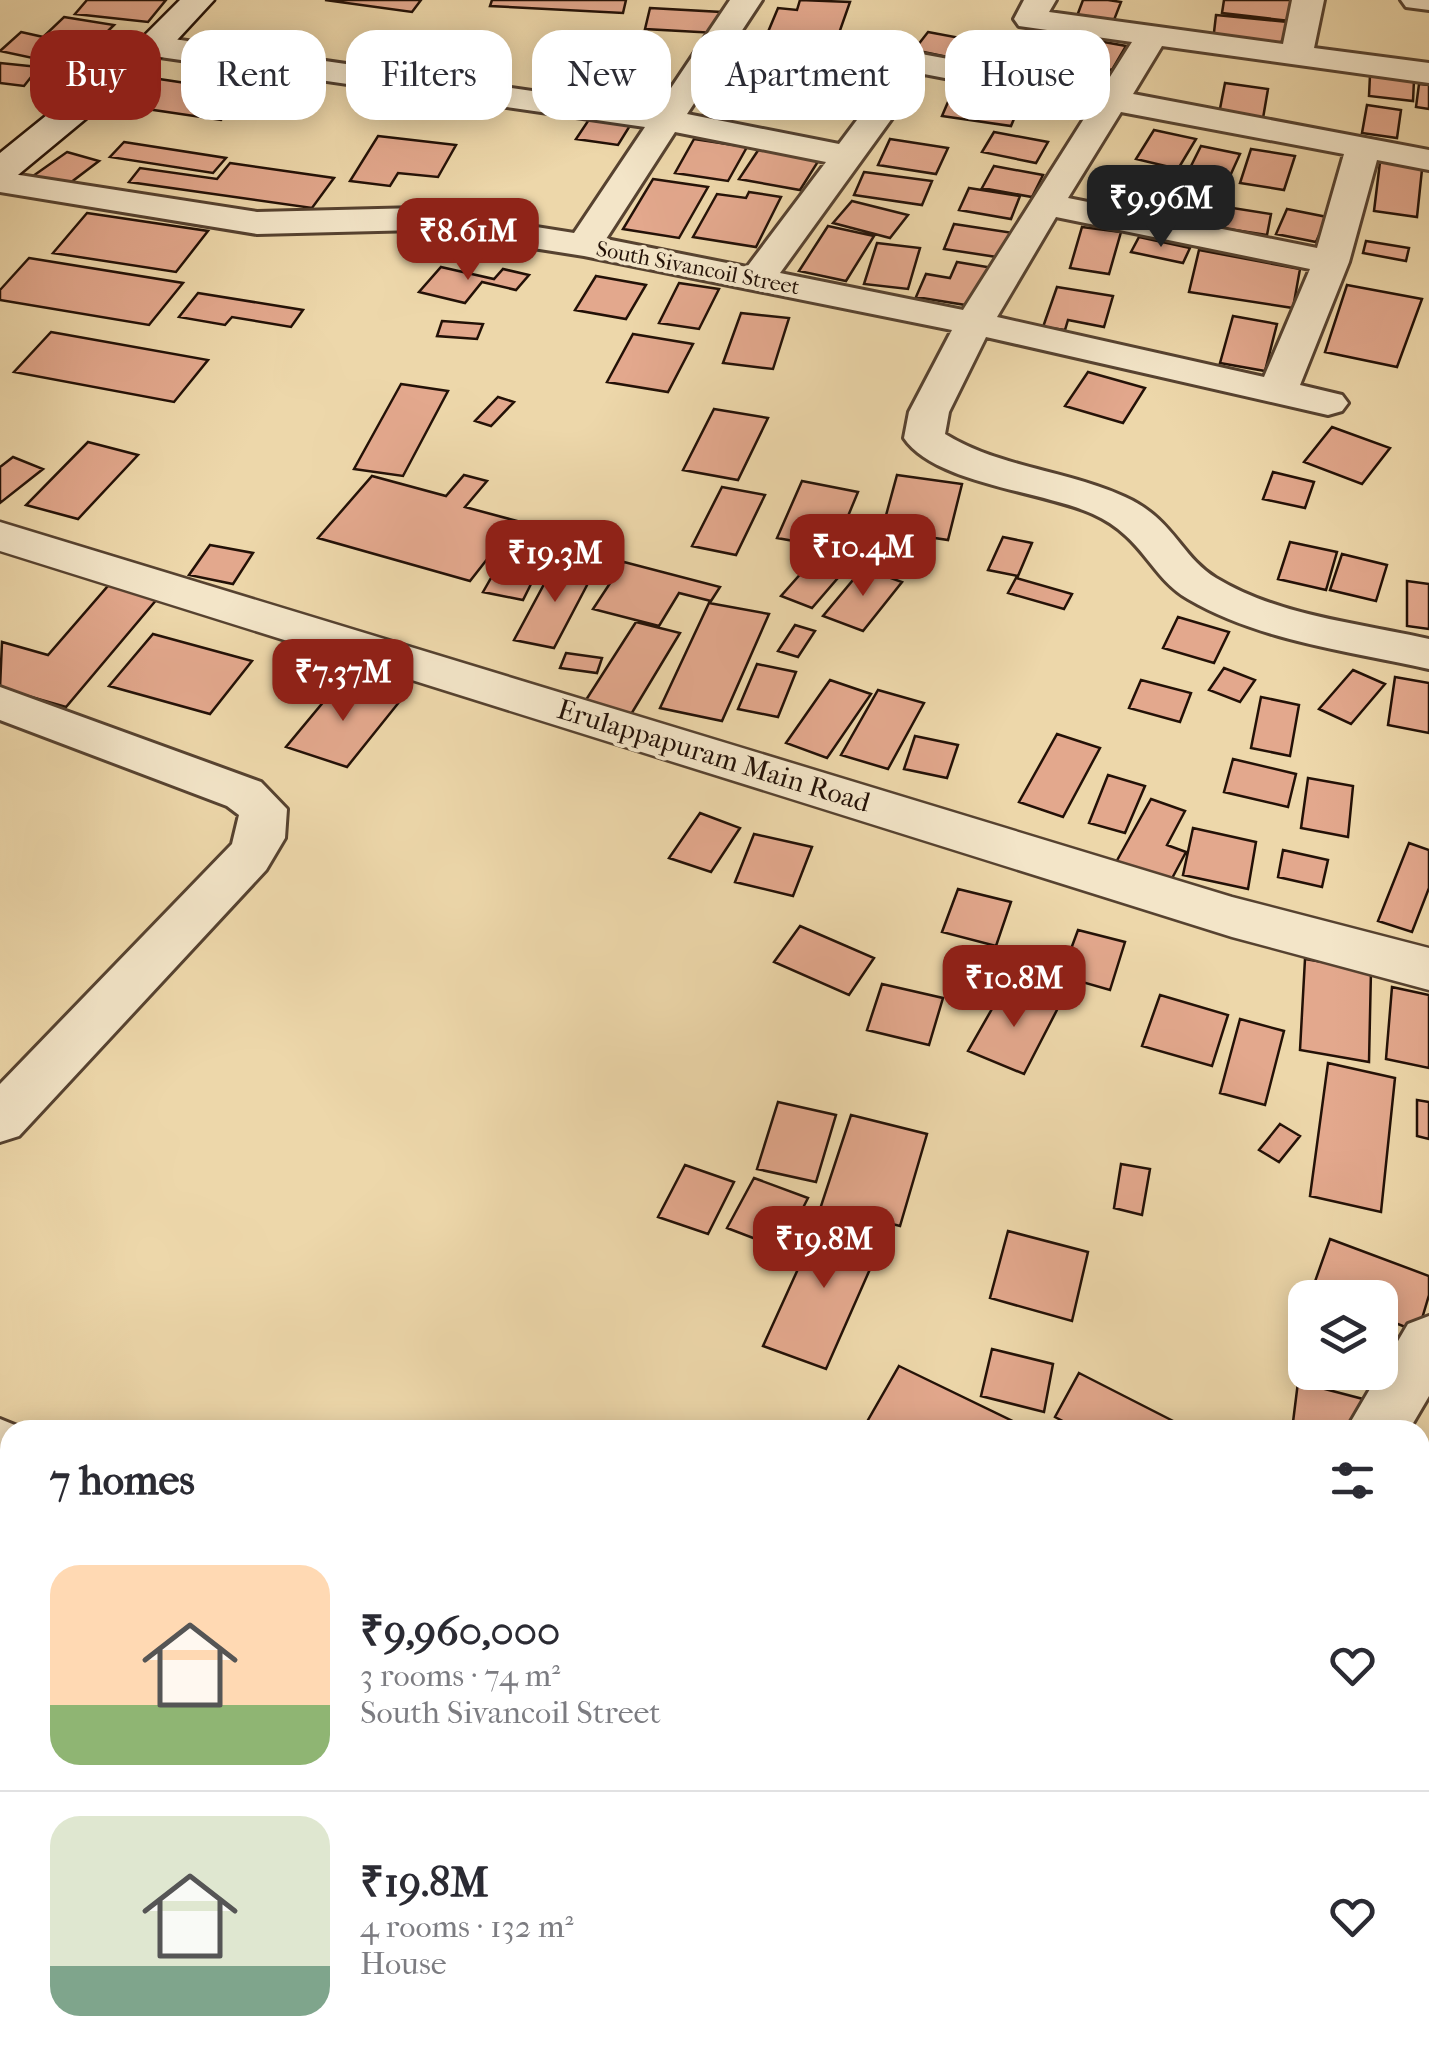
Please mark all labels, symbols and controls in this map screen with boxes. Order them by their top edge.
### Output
chip: Buy [30,30,161,120]
chip: Rent [181,30,326,120]
chip: Filters [346,30,512,120]
chip: New [532,30,671,120]
chip: Apartment [691,30,925,120]
chip: House [945,30,1110,120]
pin: ₹9.96M [1080,165,1242,250]
text: ₹9.96M [1109,179,1213,216]
pin: ₹8.61M [387,198,549,283]
text: ₹8.61M [419,212,517,249]
street label: South Sivancoil Street [594,235,802,300]
pin: ₹10.4M [782,514,944,599]
pin: ₹19.3M [474,520,636,605]
text: ₹10.4M [812,528,914,565]
text: ₹19.3M [507,534,603,571]
pin: ₹7.37M [262,639,424,724]
text: ₹7.37M [294,653,392,690]
street label: Erulappapuram Main Road [553,692,875,819]
pin: ₹10.8M [933,945,1095,1030]
text: ₹10.8M [965,959,1063,996]
pin: ₹19.8M [743,1206,905,1291]
text: ₹19.8M [775,1220,873,1257]
map controls [1288,1280,1398,1390]
button: layers [1288,1280,1398,1390]
icon: filters [1325,1453,1380,1508]
text: 7 homes [50,1456,195,1505]
icon: home [130,1605,250,1725]
text: ₹9,960,000 [360,1607,560,1656]
icon: heart [1325,1638,1380,1693]
text: 3 rooms · 74 m² [360,1657,560,1694]
text: South Sivancoil Street [360,1694,661,1731]
icon: home [130,1856,250,1976]
text: ₹19.8M [360,1858,489,1907]
icon: heart [1325,1889,1380,1944]
text: 4 rooms · 132 m² [360,1908,574,1945]
text: House [360,1945,447,1982]

